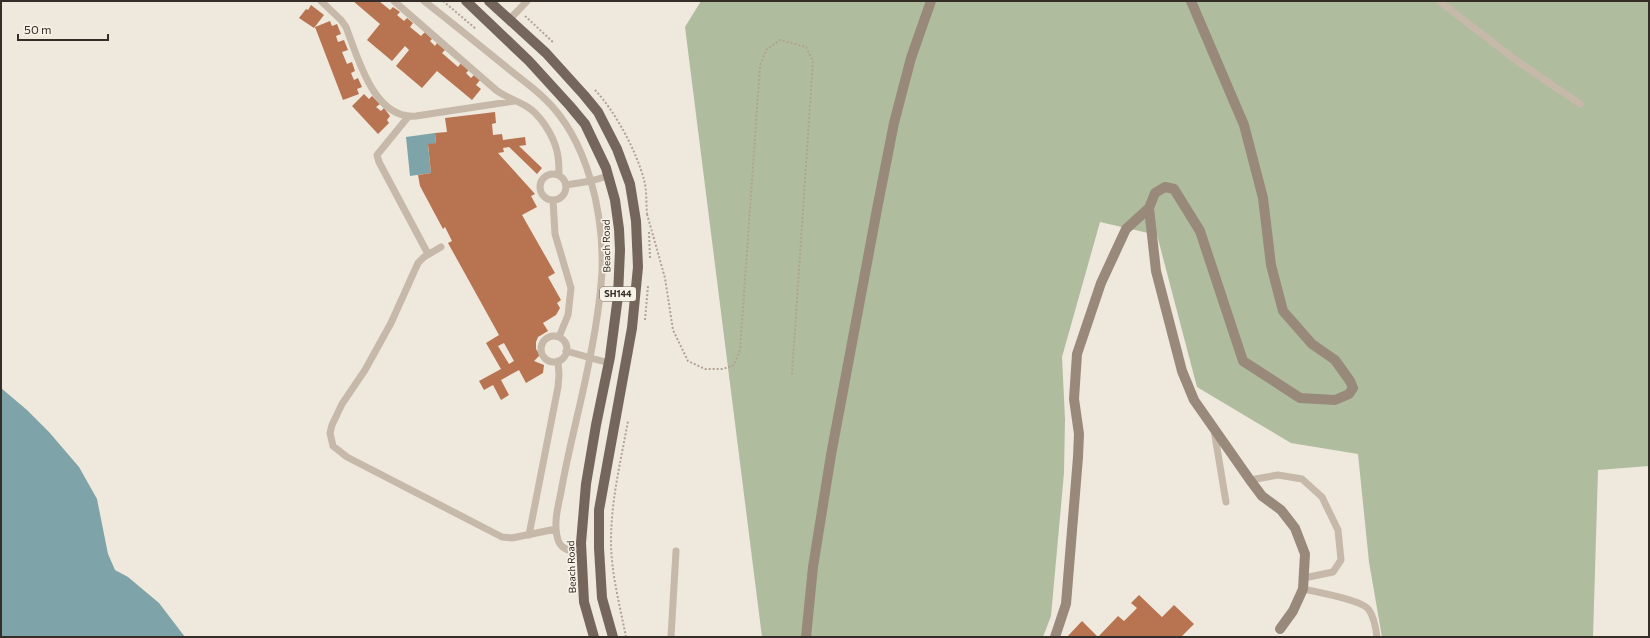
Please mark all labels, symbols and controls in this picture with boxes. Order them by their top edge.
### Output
scale bar [18,16,108,42]
text: 50 m [24,22,52,36]
street label: Beach Road [600,219,612,273]
road number: SH144 [600,287,636,301]
street label: Beach Road [564,540,578,594]

